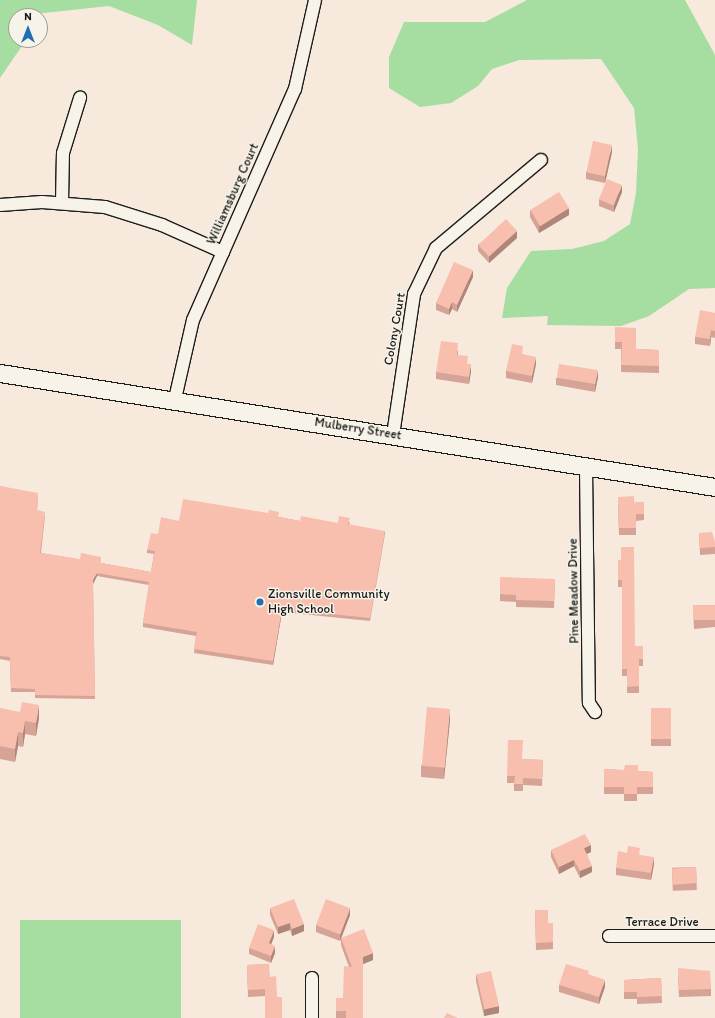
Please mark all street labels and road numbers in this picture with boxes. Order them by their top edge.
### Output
street label: Williamsburg Court [204,141,262,247]
street label: Colony Court [381,291,409,367]
street label: Mulberry Street [313,414,403,444]
street label: Pine Meadow Drive [565,538,583,644]
street label: Terrace Drive [625,914,699,930]

